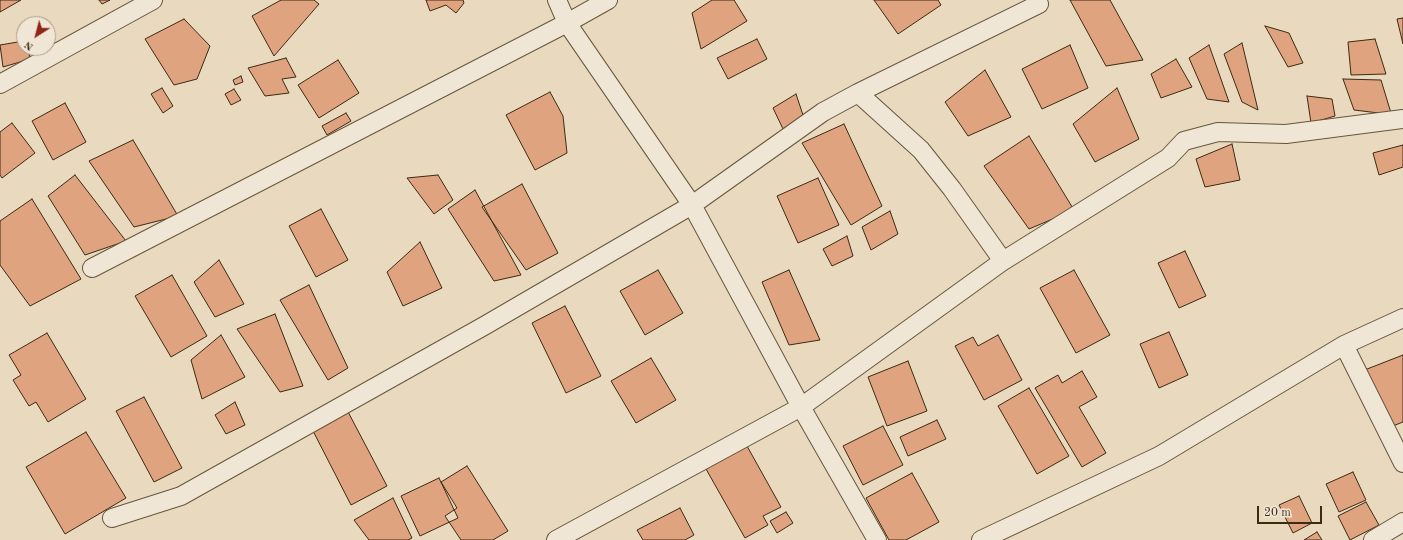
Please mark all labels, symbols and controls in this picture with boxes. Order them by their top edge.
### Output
north arrow [16,16,56,56]
text: N [23,38,36,52]
scale bar [1259,498,1324,524]
text: 20 m [1264,507,1291,519]

